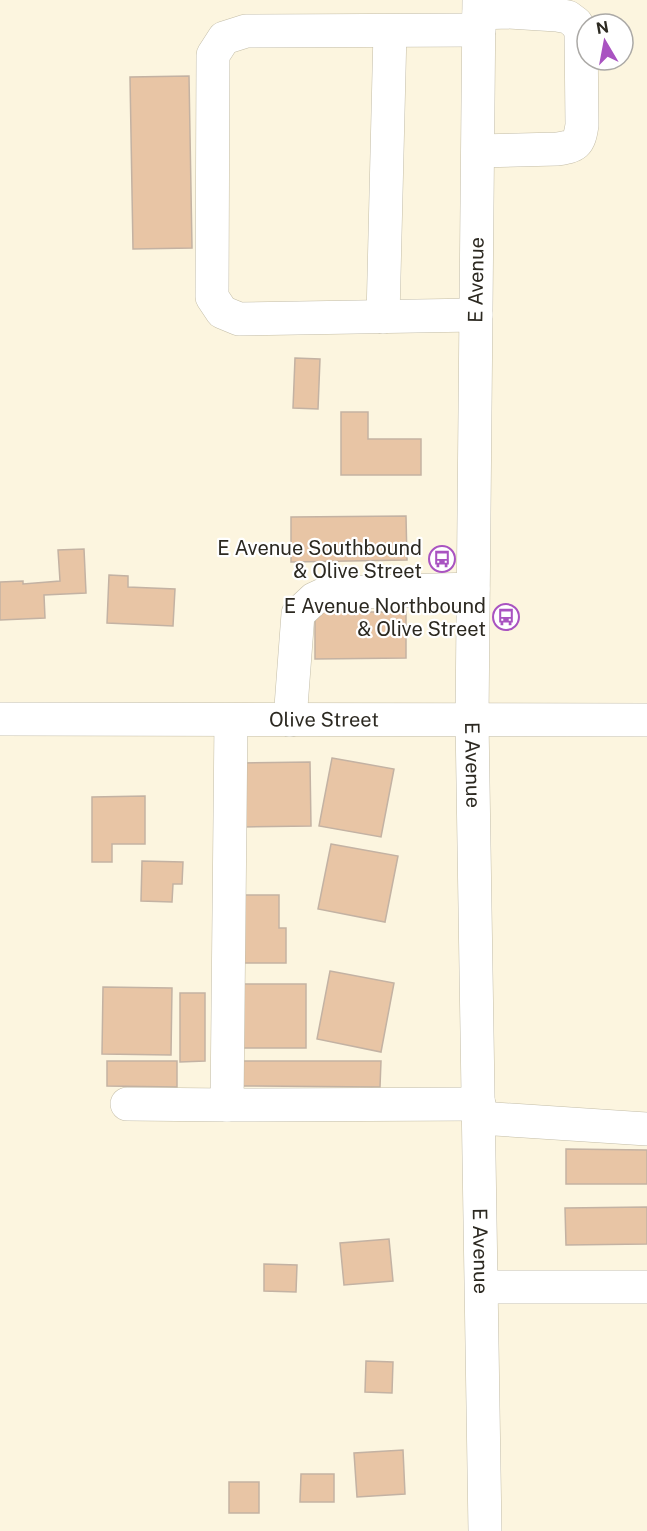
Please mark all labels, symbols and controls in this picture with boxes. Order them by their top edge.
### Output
north arrow [575,12,635,72]
text: N [595,17,610,38]
street label: E Avenue [463,237,489,323]
place label: E Avenue Southbound & Olive Street [217,536,422,583]
bus stop icon: E Avenue Southbound & Olive Street [427,544,457,574]
place label: E Avenue Northbound & Olive Street [284,594,486,641]
bus stop icon: E Avenue Northbound & Olive Street [491,602,521,632]
street label: Olive Street [269,707,379,732]
street label: E Avenue [460,722,485,808]
street label: E Avenue [468,1208,493,1294]

